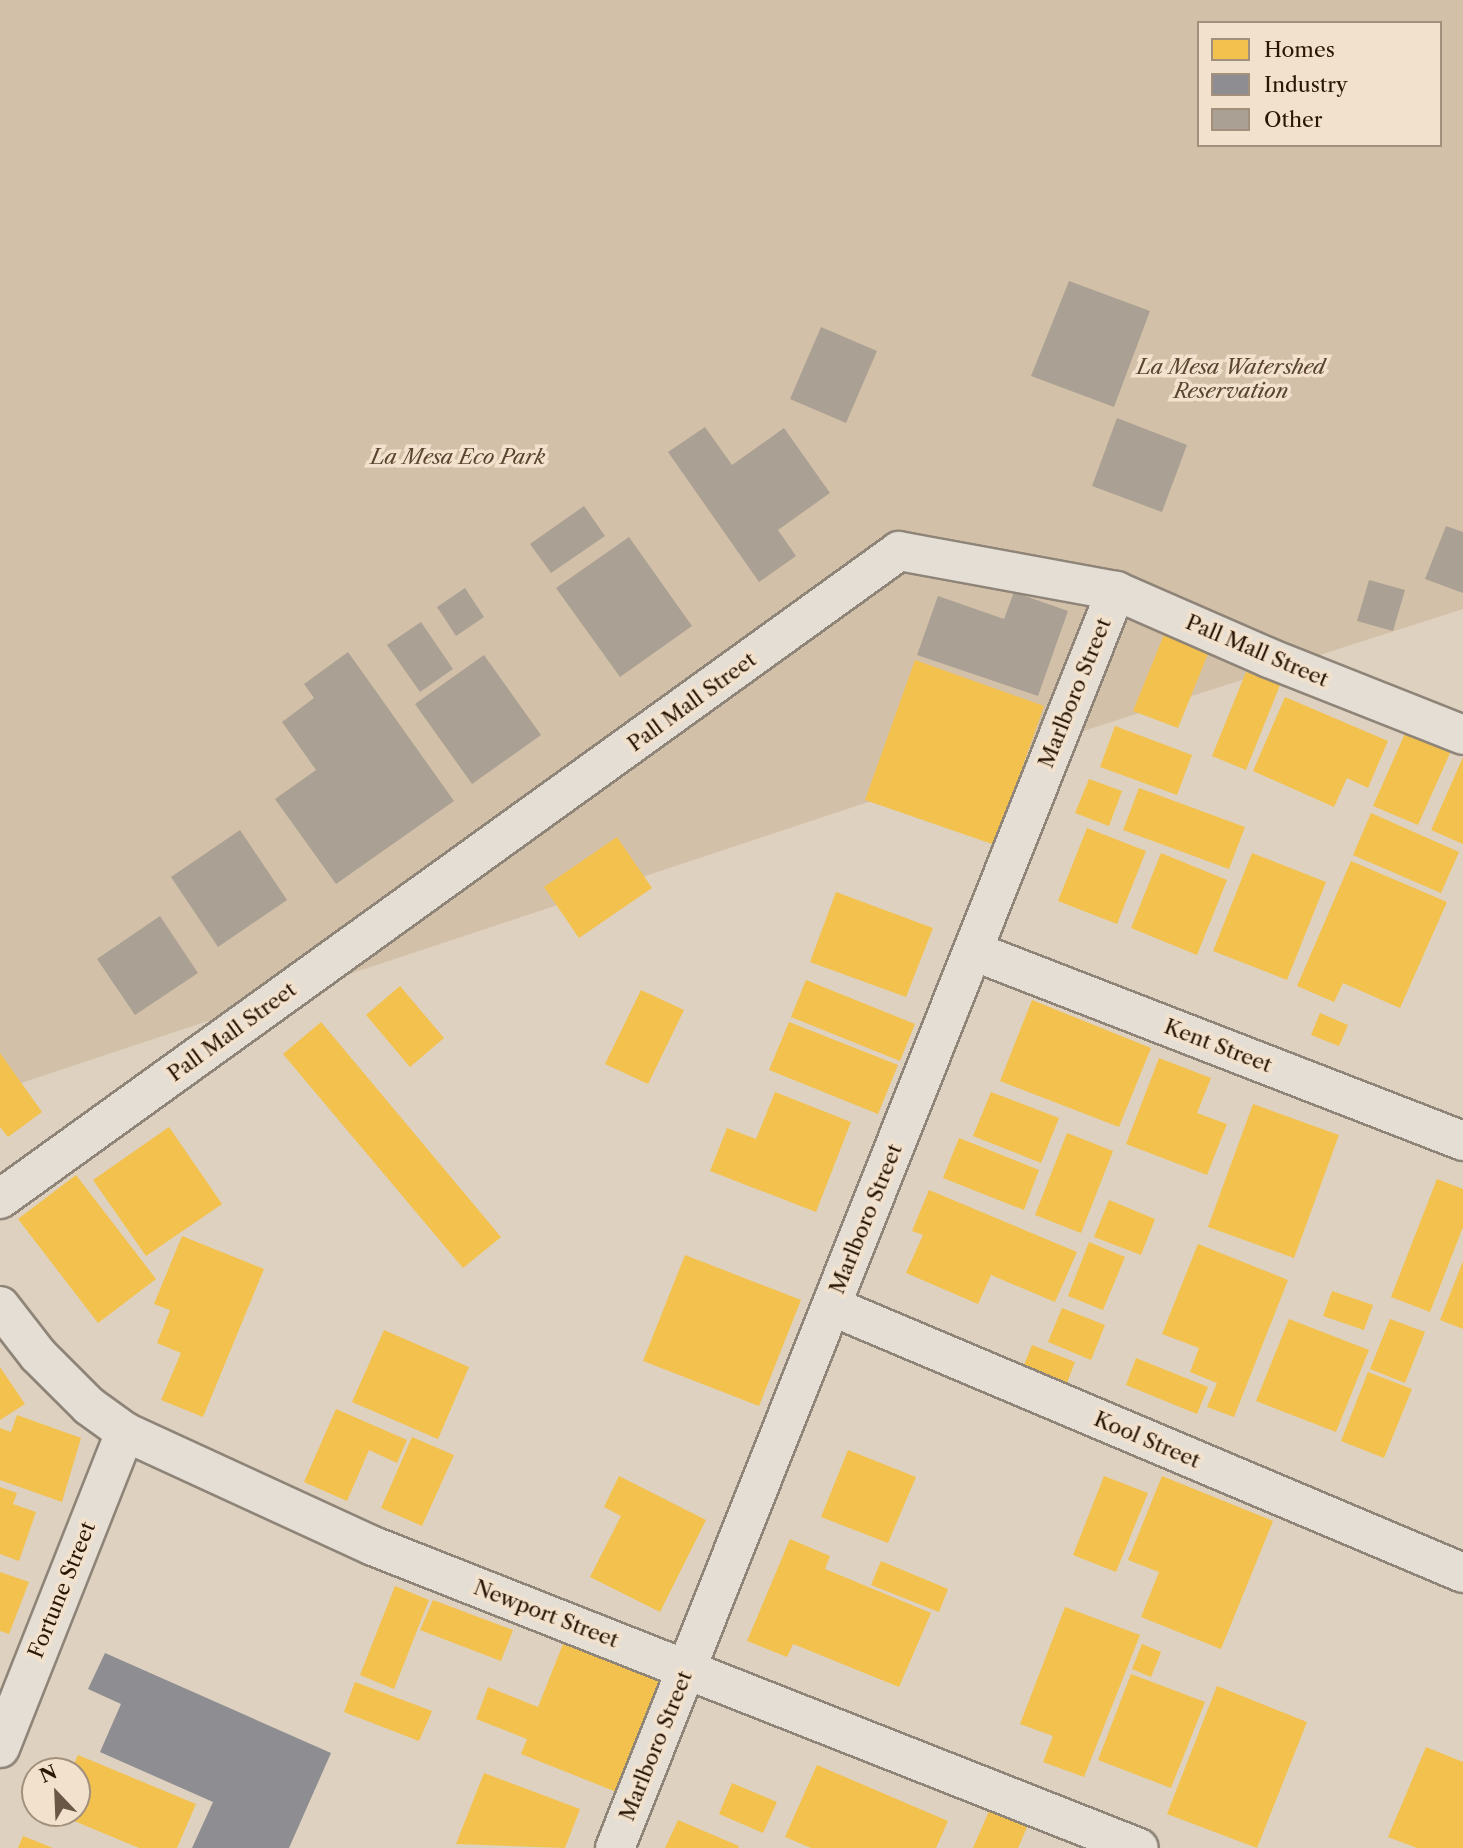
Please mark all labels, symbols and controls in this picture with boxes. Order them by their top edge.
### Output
legend [1197,21,1442,147]
text: Homes [1264,37,1335,62]
text: Industry [1264,72,1348,97]
text: Other [1264,107,1323,132]
park label: La Mesa Watershed Reservation [1137,354,1325,404]
park label: La Mesa Eco Park [371,444,545,470]
street label: Pall Mall Street [1182,610,1332,692]
street label: Marlboro Street [1033,614,1117,772]
street label: Pall Mall Street [623,647,761,757]
street label: Pall Mall Street [163,977,301,1087]
street label: Kent Street [1161,1014,1275,1078]
street label: Marlboro Street [824,1140,908,1298]
street label: Kool Street [1090,1406,1204,1474]
street label: Fortune Street [23,1518,101,1662]
street label: Newport Street [470,1575,622,1653]
street label: Marlboro Street [614,1667,698,1825]
north arrow [21,1757,91,1827]
text: N [36,1760,60,1788]

